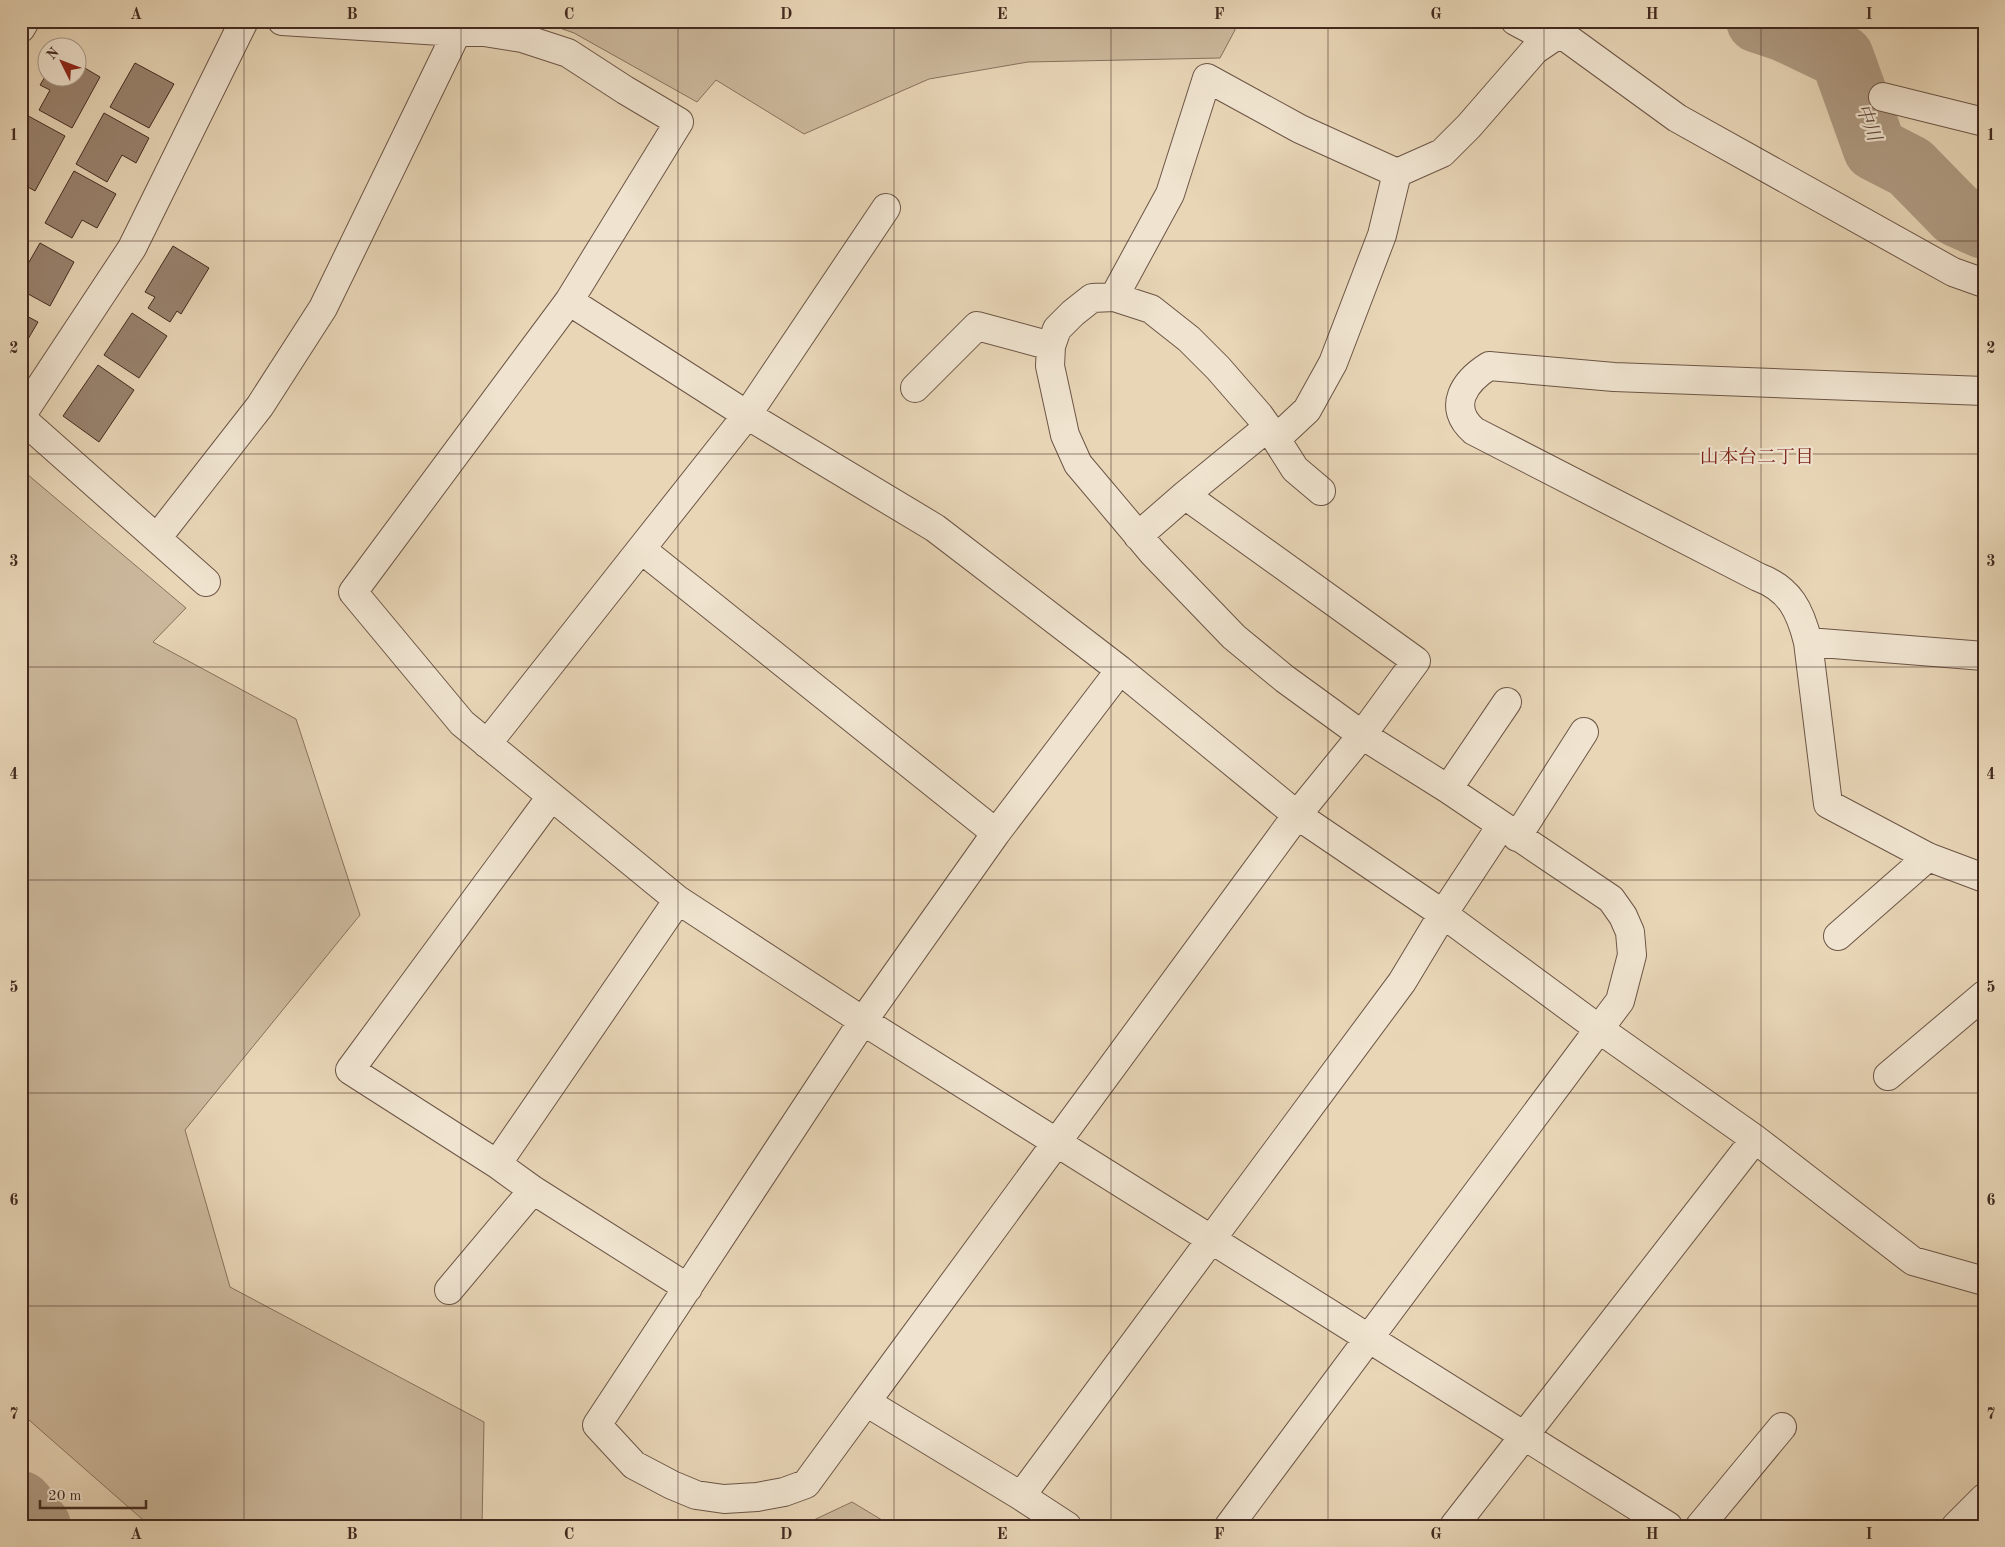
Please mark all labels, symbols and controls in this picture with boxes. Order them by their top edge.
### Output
text: A [130,7,142,23]
text: B [346,7,358,23]
text: C [564,7,574,23]
text: D [780,7,792,23]
text: E [996,7,1008,23]
text: F [1214,7,1225,23]
text: G [1430,7,1442,23]
text: H [1645,7,1659,23]
text: I [1865,7,1873,23]
north arrow [38,38,88,88]
text: N [44,45,62,63]
water label: 中川 [1851,101,1885,146]
text: 1 [9,128,19,144]
text: 1 [1986,128,1996,144]
text: 2 [9,341,19,357]
text: 2 [1986,341,1996,357]
district label: 山本台二丁目 [1700,446,1814,468]
text: 3 [9,554,19,570]
text: 3 [1986,554,1996,570]
text: 4 [9,767,19,783]
text: 4 [1986,767,1996,783]
text: 5 [9,980,19,996]
text: 5 [1986,980,1996,996]
text: 6 [9,1193,19,1209]
text: 6 [1986,1193,1996,1209]
text: 7 [9,1407,19,1423]
text: 7 [1986,1407,1996,1423]
scale bar [40,1477,146,1509]
text: 20 m [48,1489,82,1504]
text: A [130,1527,142,1543]
text: B [346,1527,358,1543]
text: C [564,1527,574,1543]
text: D [780,1527,792,1543]
text: E [996,1527,1008,1543]
text: F [1214,1527,1225,1543]
text: G [1430,1527,1442,1543]
text: H [1645,1527,1659,1543]
text: I [1865,1527,1873,1543]

